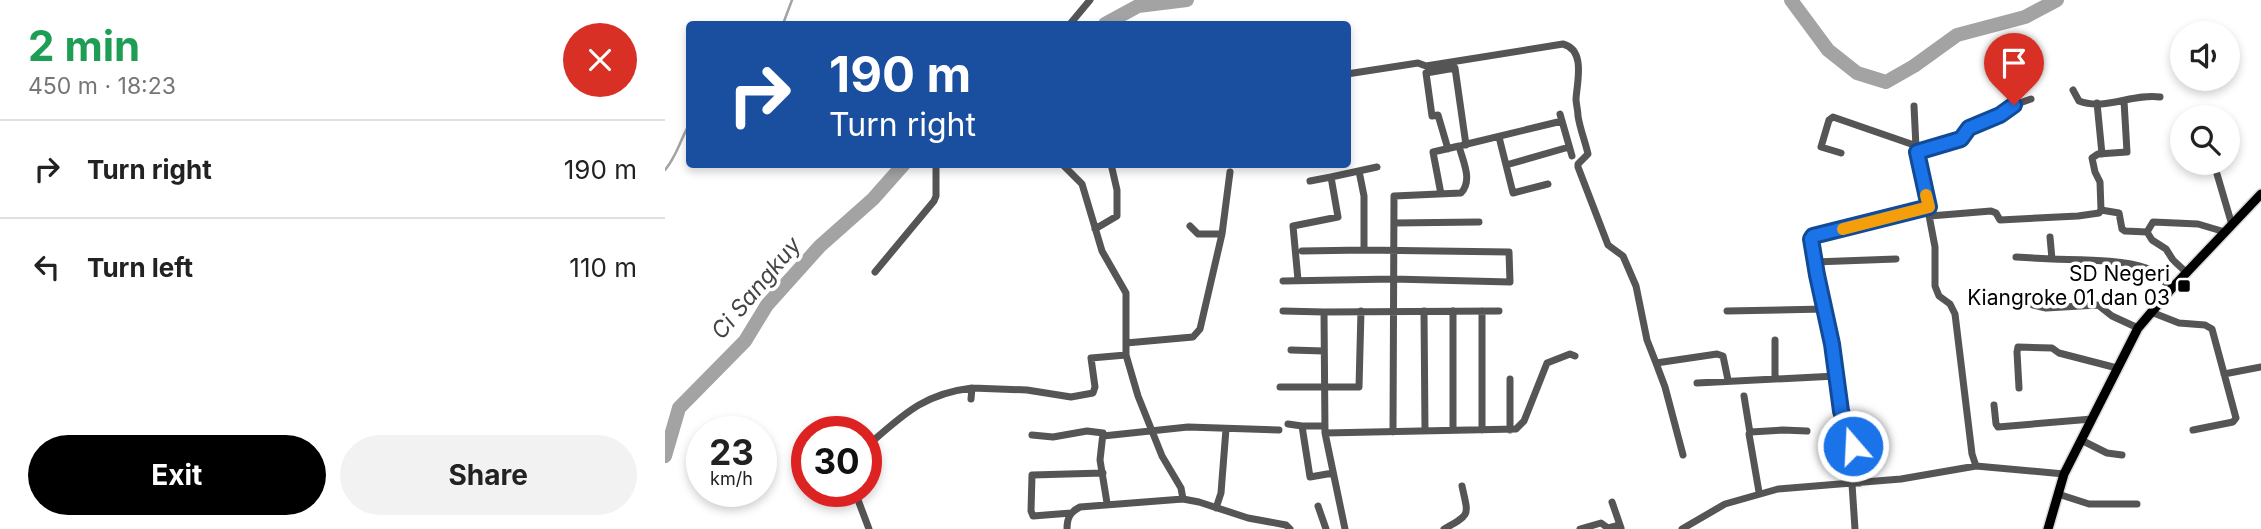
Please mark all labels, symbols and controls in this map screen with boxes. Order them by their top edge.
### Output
text: 2 min [28,20,140,71]
map controls [2170,21,2240,175]
button: sound [2170,21,2240,91]
button: close [563,23,637,97]
pin [1984,33,2044,105]
icon: arrive [1995,44,2033,82]
text: 190 m [829,45,971,104]
icon: right [714,49,805,140]
text: 450 m · 18:23 [28,72,176,100]
text: Turn right [829,105,976,144]
button: search [2170,105,2240,175]
icon: right [28,150,66,188]
text: Turn right [87,154,212,185]
text: 190 m [564,154,637,185]
water label: Ci Sangkuy [705,230,807,345]
icon: left [28,248,66,286]
text: Turn left [87,252,193,283]
text: 110 m [569,252,637,283]
place label: SD Negeri Kiangroke 01 dan 03 [1967,261,2170,310]
marker: SD Negeri Kiangroke 01 dan 03 [2176,278,2192,294]
position arrow [1816,409,1890,483]
speed limit sign: 30 [791,416,882,507]
text: 23 [709,431,754,473]
button: Exit [28,435,326,515]
button: Share [340,435,637,515]
text: km/h [710,468,753,489]

